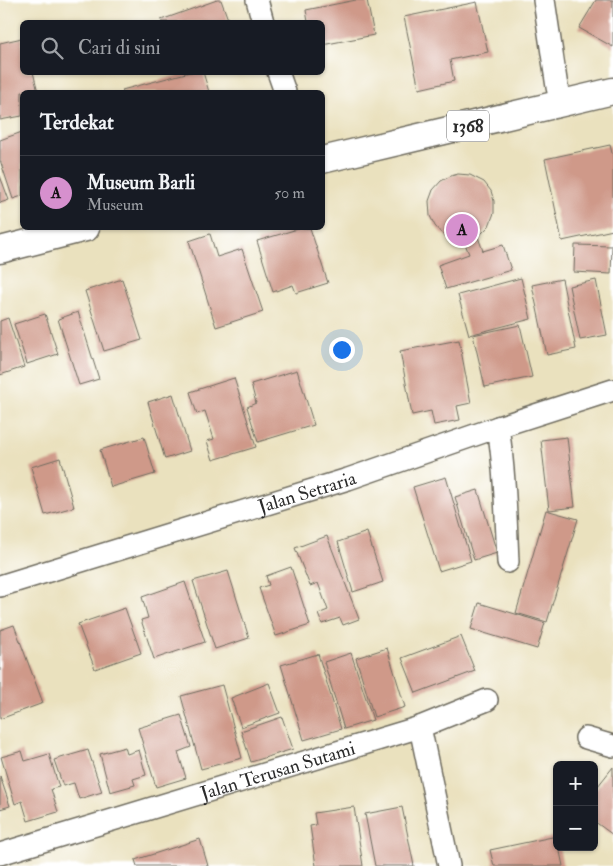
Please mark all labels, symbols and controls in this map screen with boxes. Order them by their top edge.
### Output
search box [20,20,325,75]
icon: search [38,34,66,62]
text: Cari di sini [78,36,161,60]
text: Terdekat [40,109,114,136]
road number: 1368 [447,110,489,142]
text: Museum Barli [87,171,195,195]
text: A [51,183,61,203]
text: 50 m [274,183,305,203]
text: Museum [87,195,143,215]
pin: A [446,211,478,249]
your location [329,337,355,363]
street label: Jalan Setraria [254,466,360,519]
street label: Jalan Terusan Sutami [197,736,358,806]
map controls [553,761,598,851]
button: + [553,761,598,806]
button: − [553,806,598,851]

